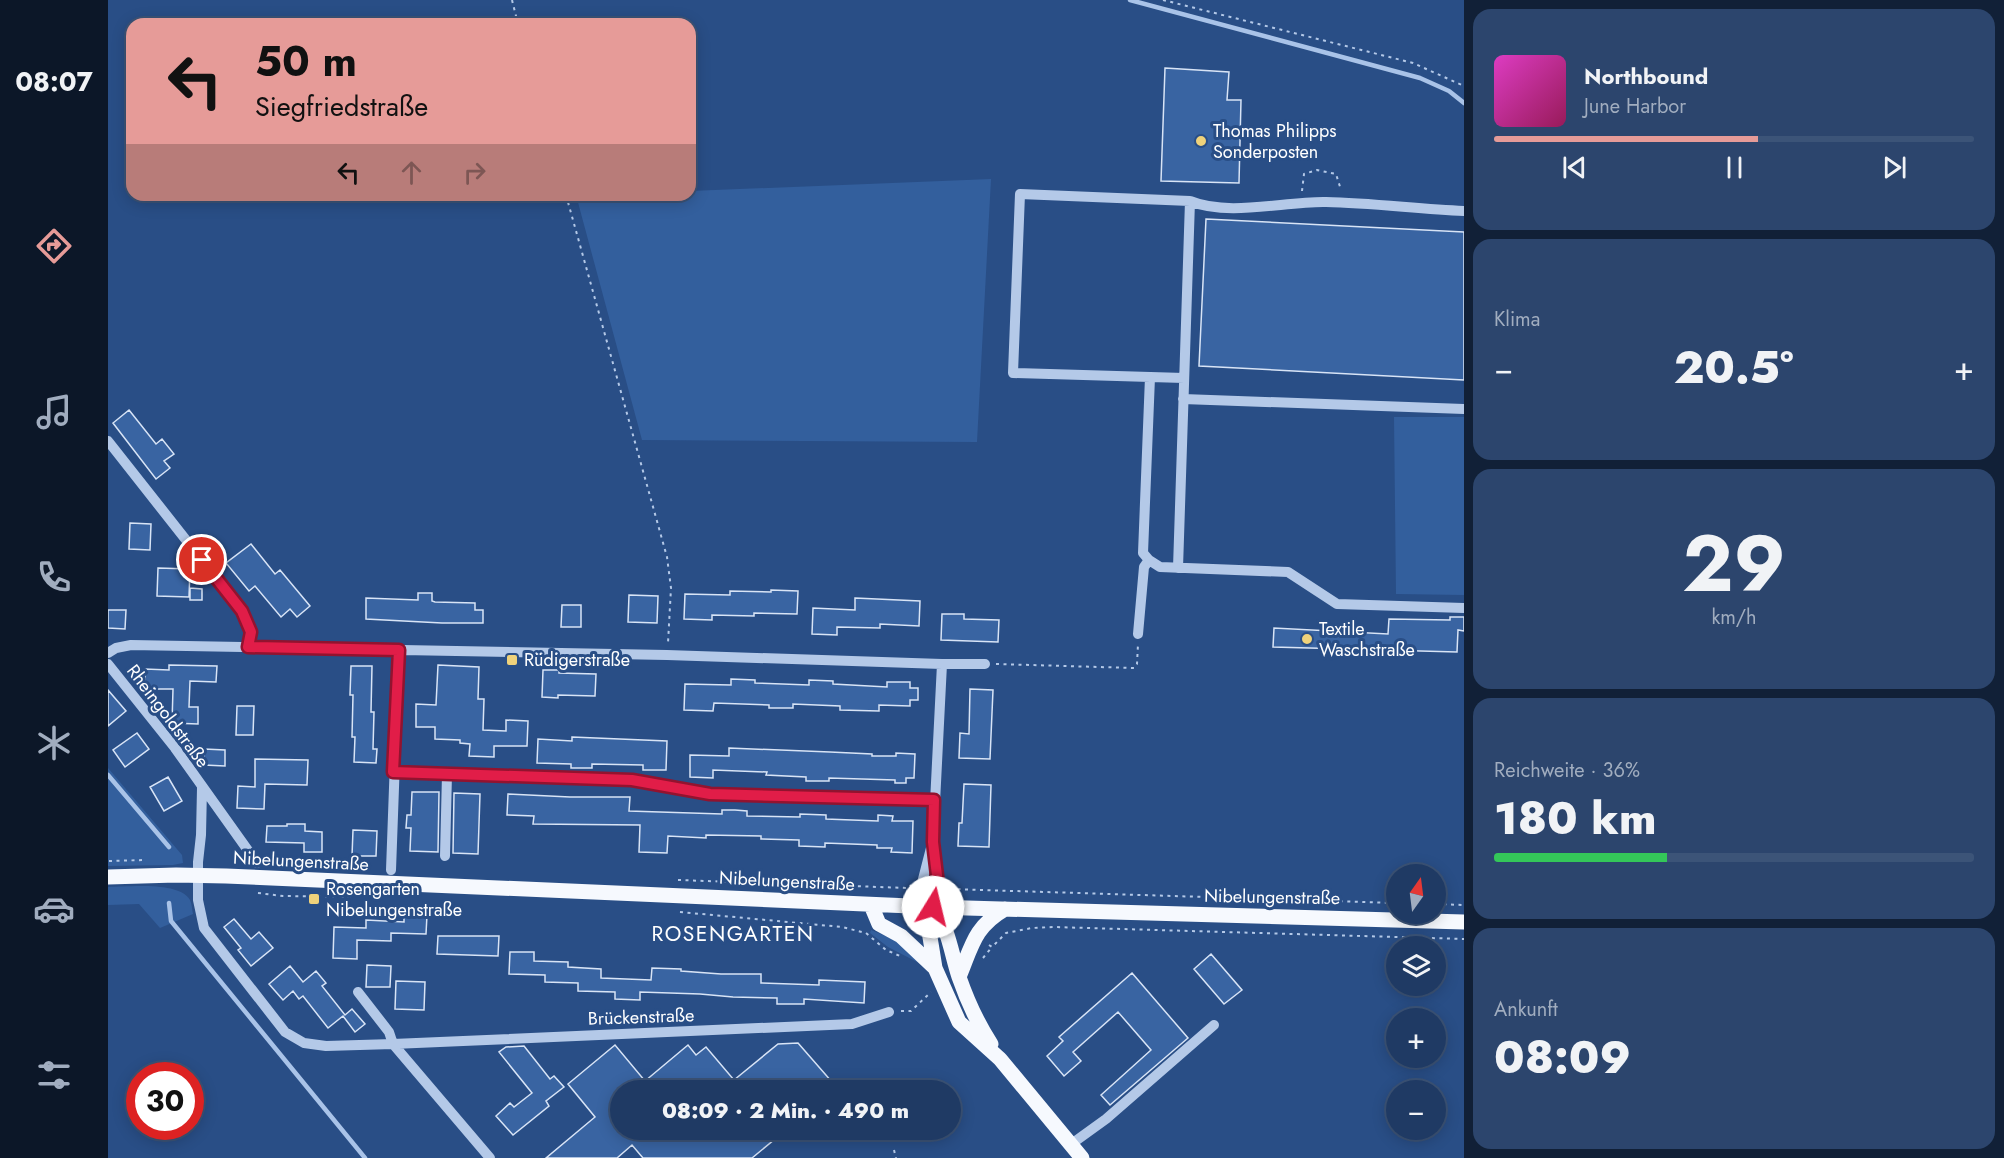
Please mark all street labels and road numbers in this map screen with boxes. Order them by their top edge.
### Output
street label: Rheingoldstraße [121,659,215,773]
street label: Nibelungenstraße [232,844,370,878]
street label: Nibelungenstraße [718,864,856,898]
street label: Nibelungenstraße [1204,883,1340,911]
street label: Brückenstraße [587,1002,695,1032]

